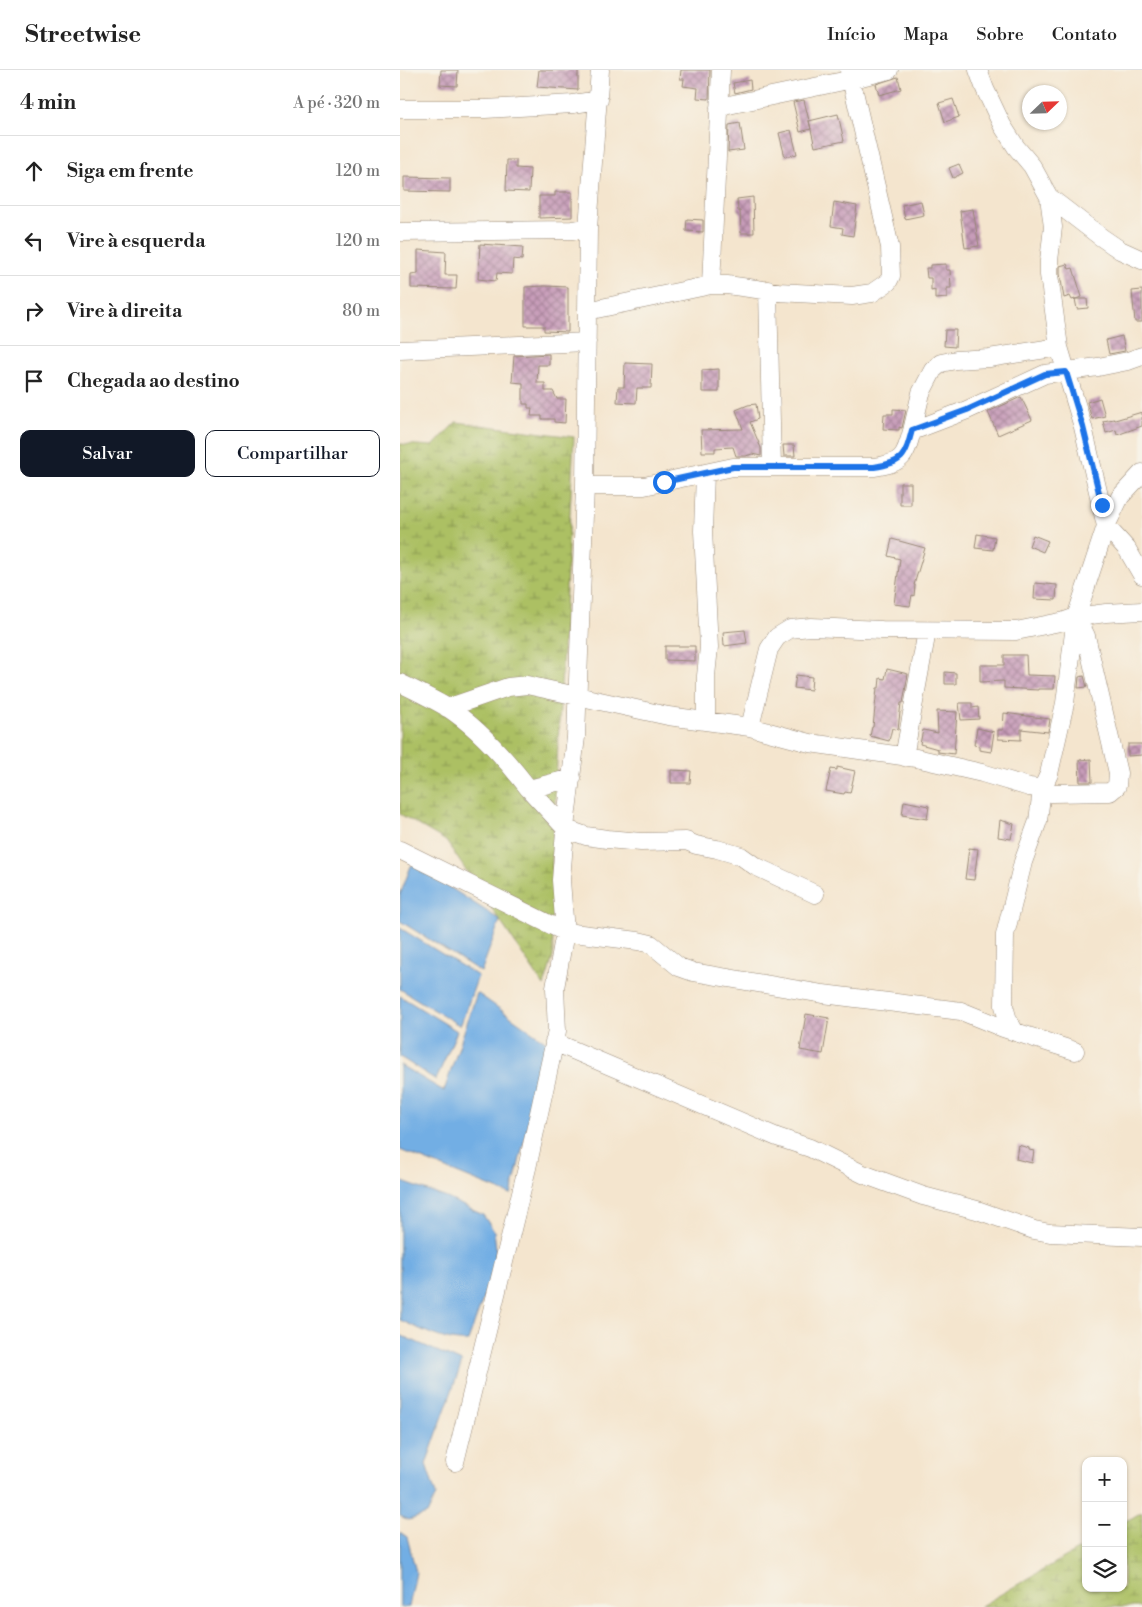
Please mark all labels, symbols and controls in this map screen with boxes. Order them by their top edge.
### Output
text: Streetwise [25,20,141,50]
text: Início [827,23,876,46]
text: Mapa [904,23,948,46]
text: Sobre [976,23,1024,46]
text: Contato [1052,23,1117,46]
north arrow [1022,85,1067,130]
text: 4 min [20,90,76,116]
text: A pé · 320 m [293,93,380,113]
icon: ahead [20,157,48,185]
text: Siga em frente [67,159,194,183]
text: 120 m [336,161,380,181]
icon: left [20,227,48,255]
text: Vire à esquerda [67,229,206,253]
text: 120 m [336,231,380,251]
icon: right [20,297,48,325]
text: Vire à direita [67,299,182,323]
text: 80 m [342,301,380,321]
icon: arrive [20,367,48,395]
text: Chegada ao destino [67,369,240,393]
button: Salvar [20,430,195,477]
button: Compartilhar [205,430,380,477]
route start [653,471,676,494]
route end [1091,494,1114,517]
map controls [1082,1457,1127,1592]
button: + [1082,1457,1127,1502]
button: − [1082,1502,1127,1547]
button: layers [1082,1547,1127,1592]

